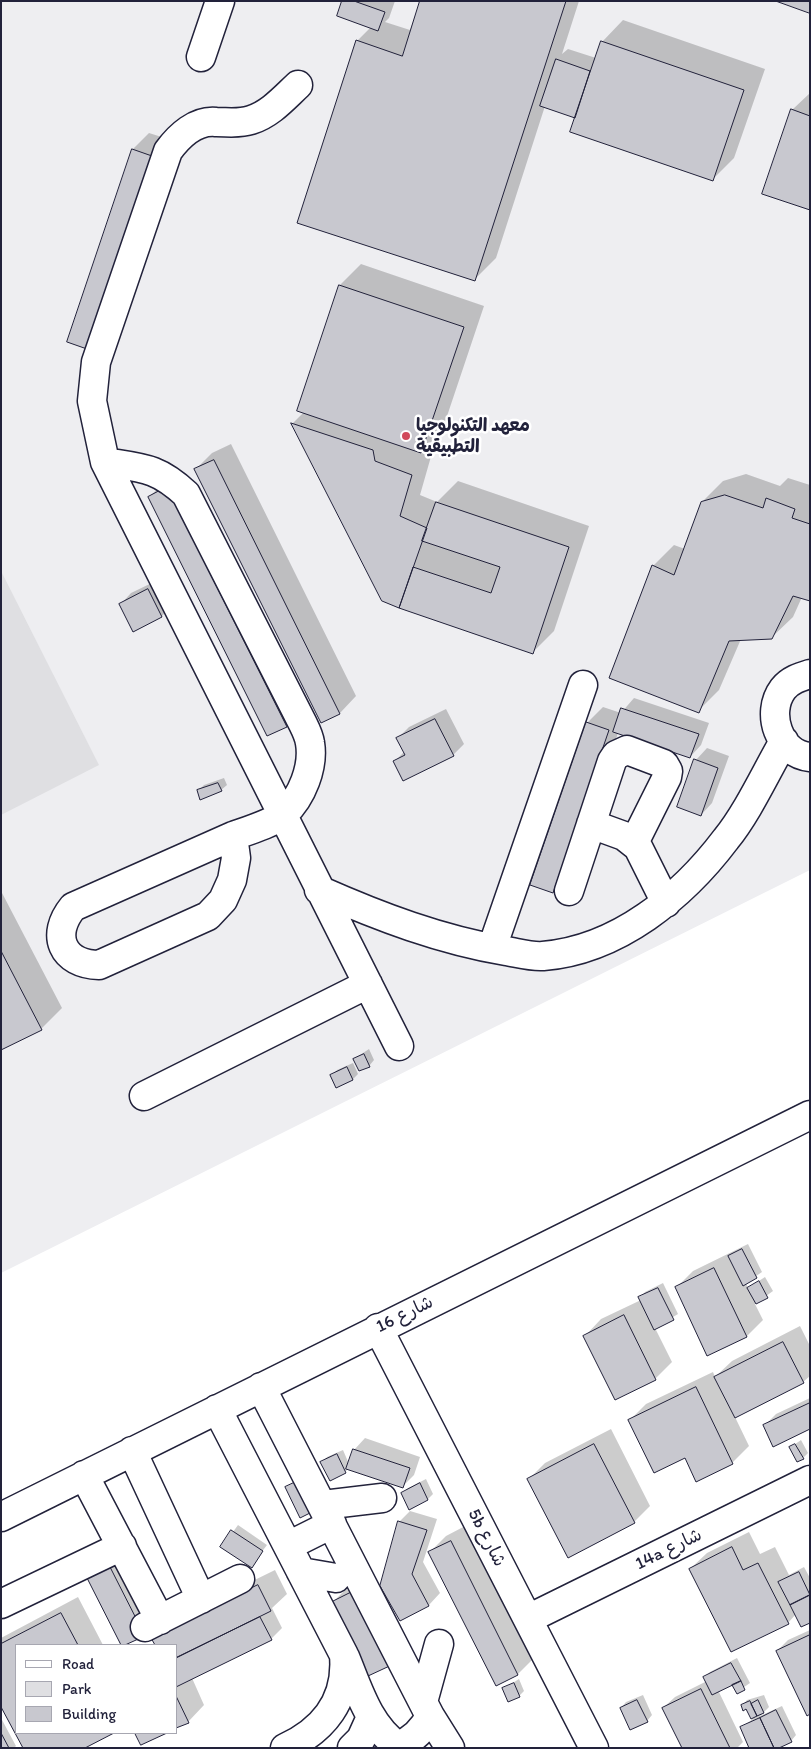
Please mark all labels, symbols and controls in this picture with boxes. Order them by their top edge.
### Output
place label: معهد التكنولوجيا التطبيقية [416,415,530,458]
marker: معهد التكنولوجيا التطبيقية [400,430,412,442]
street label: شارع 16 [373,1292,437,1338]
street label: 5b شارع [462,1506,510,1570]
street label: 14a شارع [632,1525,706,1575]
legend [15,1644,178,1734]
text: Road [62,1655,94,1673]
text: Park [62,1680,92,1698]
text: Building [62,1705,116,1723]

